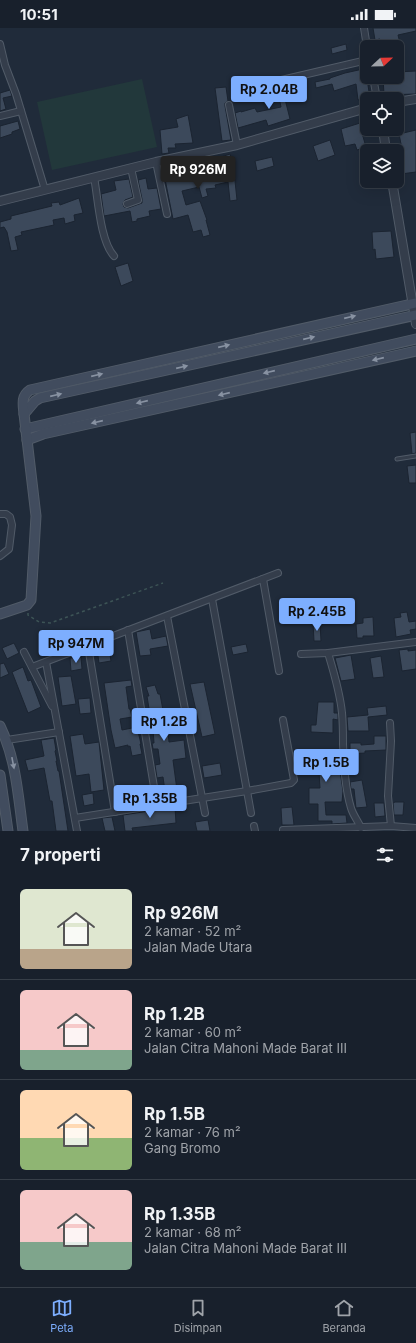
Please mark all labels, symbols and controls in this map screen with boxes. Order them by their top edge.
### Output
text: 10:51 [20,5,58,24]
north arrow [360,40,404,84]
map controls [360,40,404,188]
pin: Rp 2.04B [228,76,310,110]
text: Rp 2.04B [240,81,298,97]
button: locate [360,92,404,136]
button: layers [360,144,404,188]
pin: Rp 926M [161,156,235,190]
text: Rp 926M [170,161,227,177]
one-way arrow [344,314,357,320]
one-way arrow [303,335,315,341]
one-way arrow [218,343,230,349]
one-way arrow [372,357,384,363]
one-way arrow [176,363,189,369]
one-way arrow [263,370,275,376]
one-way arrow [91,371,103,377]
one-way arrow [218,391,230,397]
one-way arrow [50,392,62,398]
one-way arrow [136,399,148,405]
one-way arrow [91,420,103,426]
pin: Rp 2.45B [276,598,358,632]
text: Rp 2.45B [288,603,346,619]
pin: Rp 947M [39,630,113,664]
text: Rp 947M [48,635,104,651]
pin: Rp 1.2B [127,708,201,742]
text: Rp 1.2B [141,713,187,729]
pin: Rp 1.5B [289,749,363,783]
text: Rp 1.5B [303,754,349,770]
one-way arrow [10,757,16,769]
pin: Rp 1.35B [109,785,191,819]
text: Rp 1.35B [123,790,177,806]
icon: filters [374,844,396,866]
text: 7 properti [20,845,101,865]
text: Rp 926M [144,903,219,923]
icon: home [52,905,100,953]
text: 2 kamar · 52 m² [144,923,241,939]
text: Jalan Made Utara [144,939,252,955]
text: Rp 1.2B [144,1004,205,1024]
icon: home [52,1006,100,1054]
text: 2 kamar · 60 m² [144,1024,242,1040]
text: Jalan Citra Mahoni Made Barat III [144,1040,347,1056]
text: Rp 1.5B [144,1104,205,1124]
icon: home [52,1106,100,1154]
text: 2 kamar · 76 m² [144,1124,241,1140]
text: Gang Bromo [144,1140,220,1156]
text: Rp 1.35B [144,1204,216,1224]
icon: home [52,1206,100,1254]
text: 2 kamar · 68 m² [144,1224,242,1240]
text: Jalan Citra Mahoni Made Barat III [144,1240,347,1256]
tab: Peta [50,1297,73,1335]
tab: Disimpan [174,1297,222,1335]
tab: Beranda [322,1297,366,1335]

